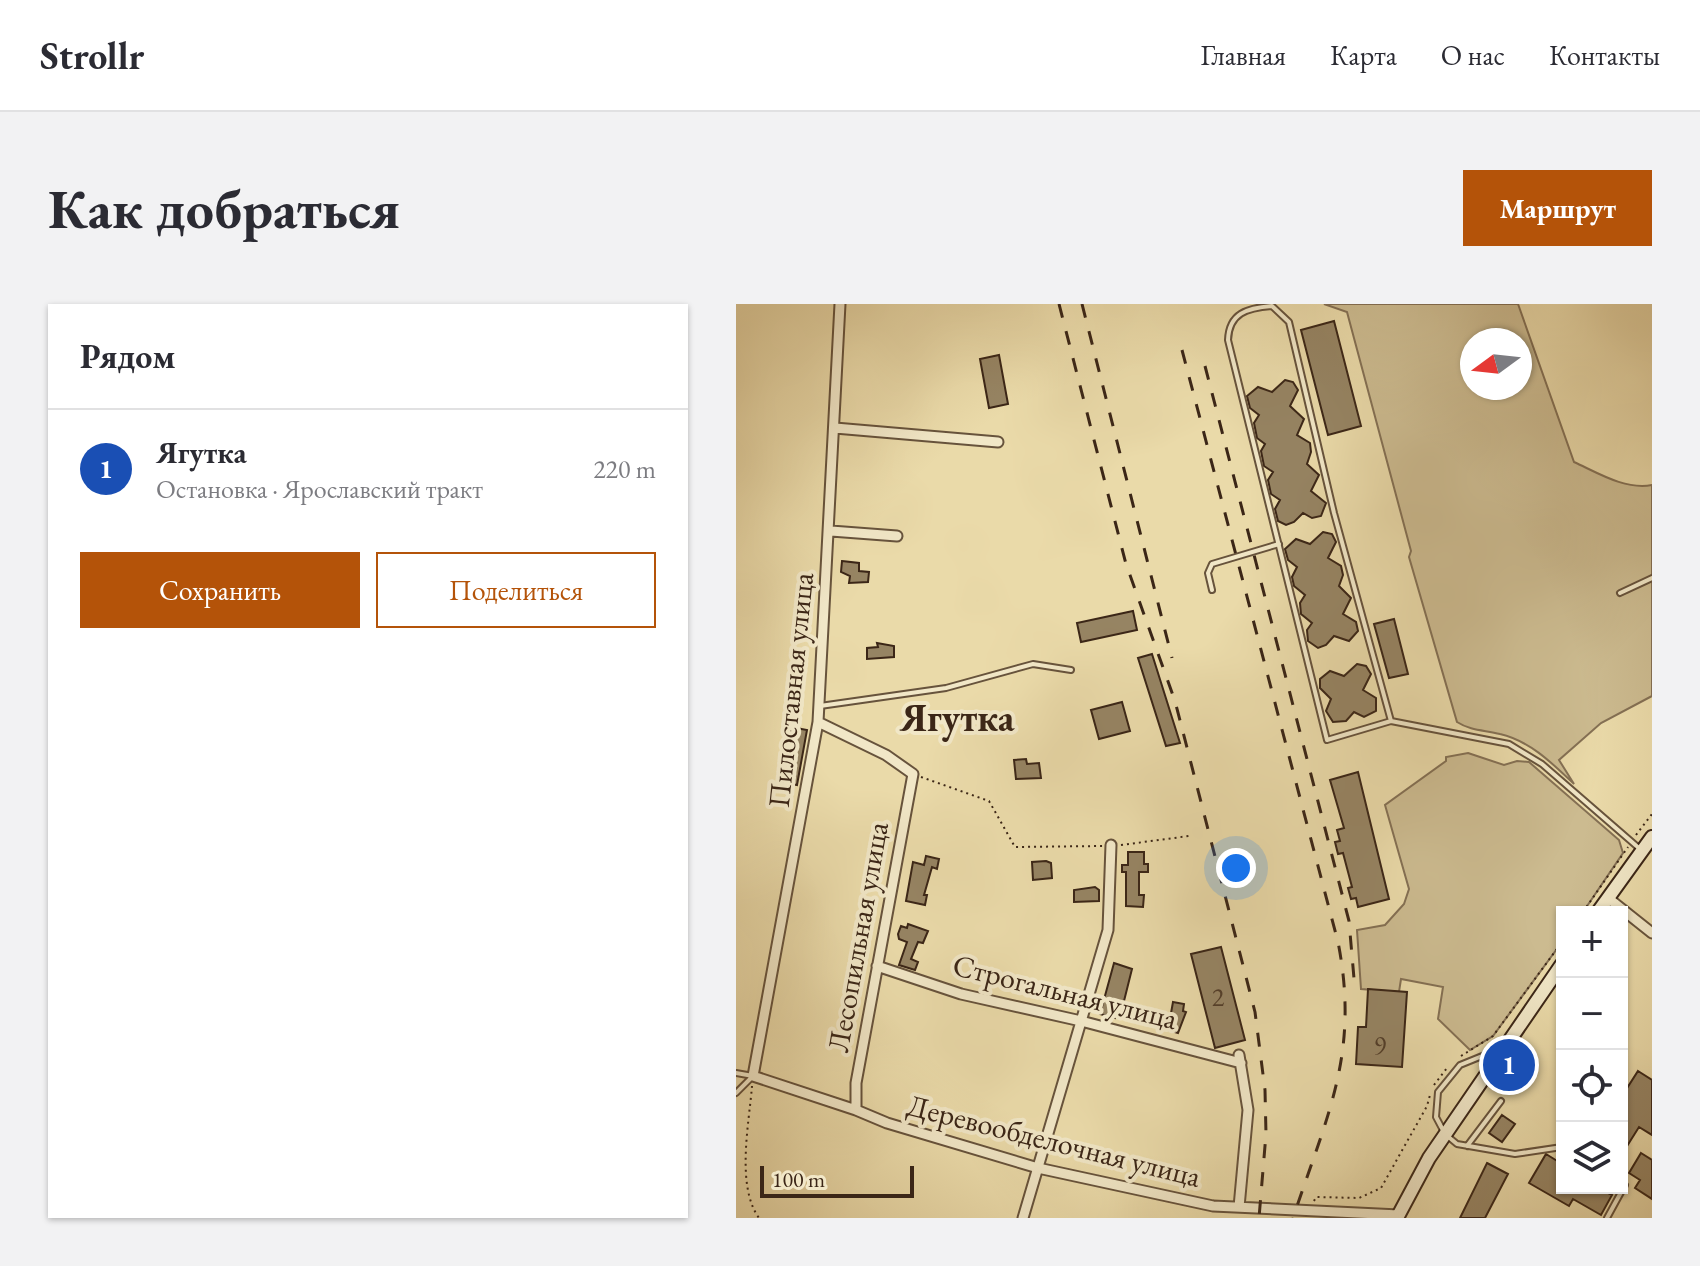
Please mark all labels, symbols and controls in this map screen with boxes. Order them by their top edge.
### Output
text: Strollr [40,31,144,80]
text: Главная [1201,37,1286,73]
text: Карта [1330,37,1397,73]
text: О нас [1441,37,1505,73]
text: Контакты [1549,37,1660,73]
button: Маршрут [1463,170,1652,246]
text: Как добраться [48,172,400,245]
north arrow [1460,328,1532,400]
text: Рядом [80,334,175,378]
text: Ягутка [156,433,247,472]
text: 1 [99,452,113,486]
text: 220 m [593,452,656,486]
text: Остановка · Ярославский тракт [156,472,483,506]
button: Сохранить [80,552,360,628]
button: Поделиться [376,552,656,628]
street label: Пилоставная улица [759,570,822,809]
district label: Ягутка [899,693,1015,742]
street label: Лесопильная улица [818,819,897,1055]
your location [1216,848,1256,888]
map controls [1556,906,1628,1194]
button: + [1556,906,1628,978]
street label: Строгальная улица [949,945,1181,1038]
button: − [1556,978,1628,1050]
house number: 2 [1212,980,1225,1014]
house number: 9 [1374,1029,1387,1063]
pin: 1 [1483,1035,1535,1095]
button: locate [1556,1050,1628,1122]
street label: Деревообделочная улица [903,1085,1205,1196]
button: layers [1556,1122,1628,1194]
scale bar [760,1162,914,1198]
text: 100 m [772,1165,825,1194]

